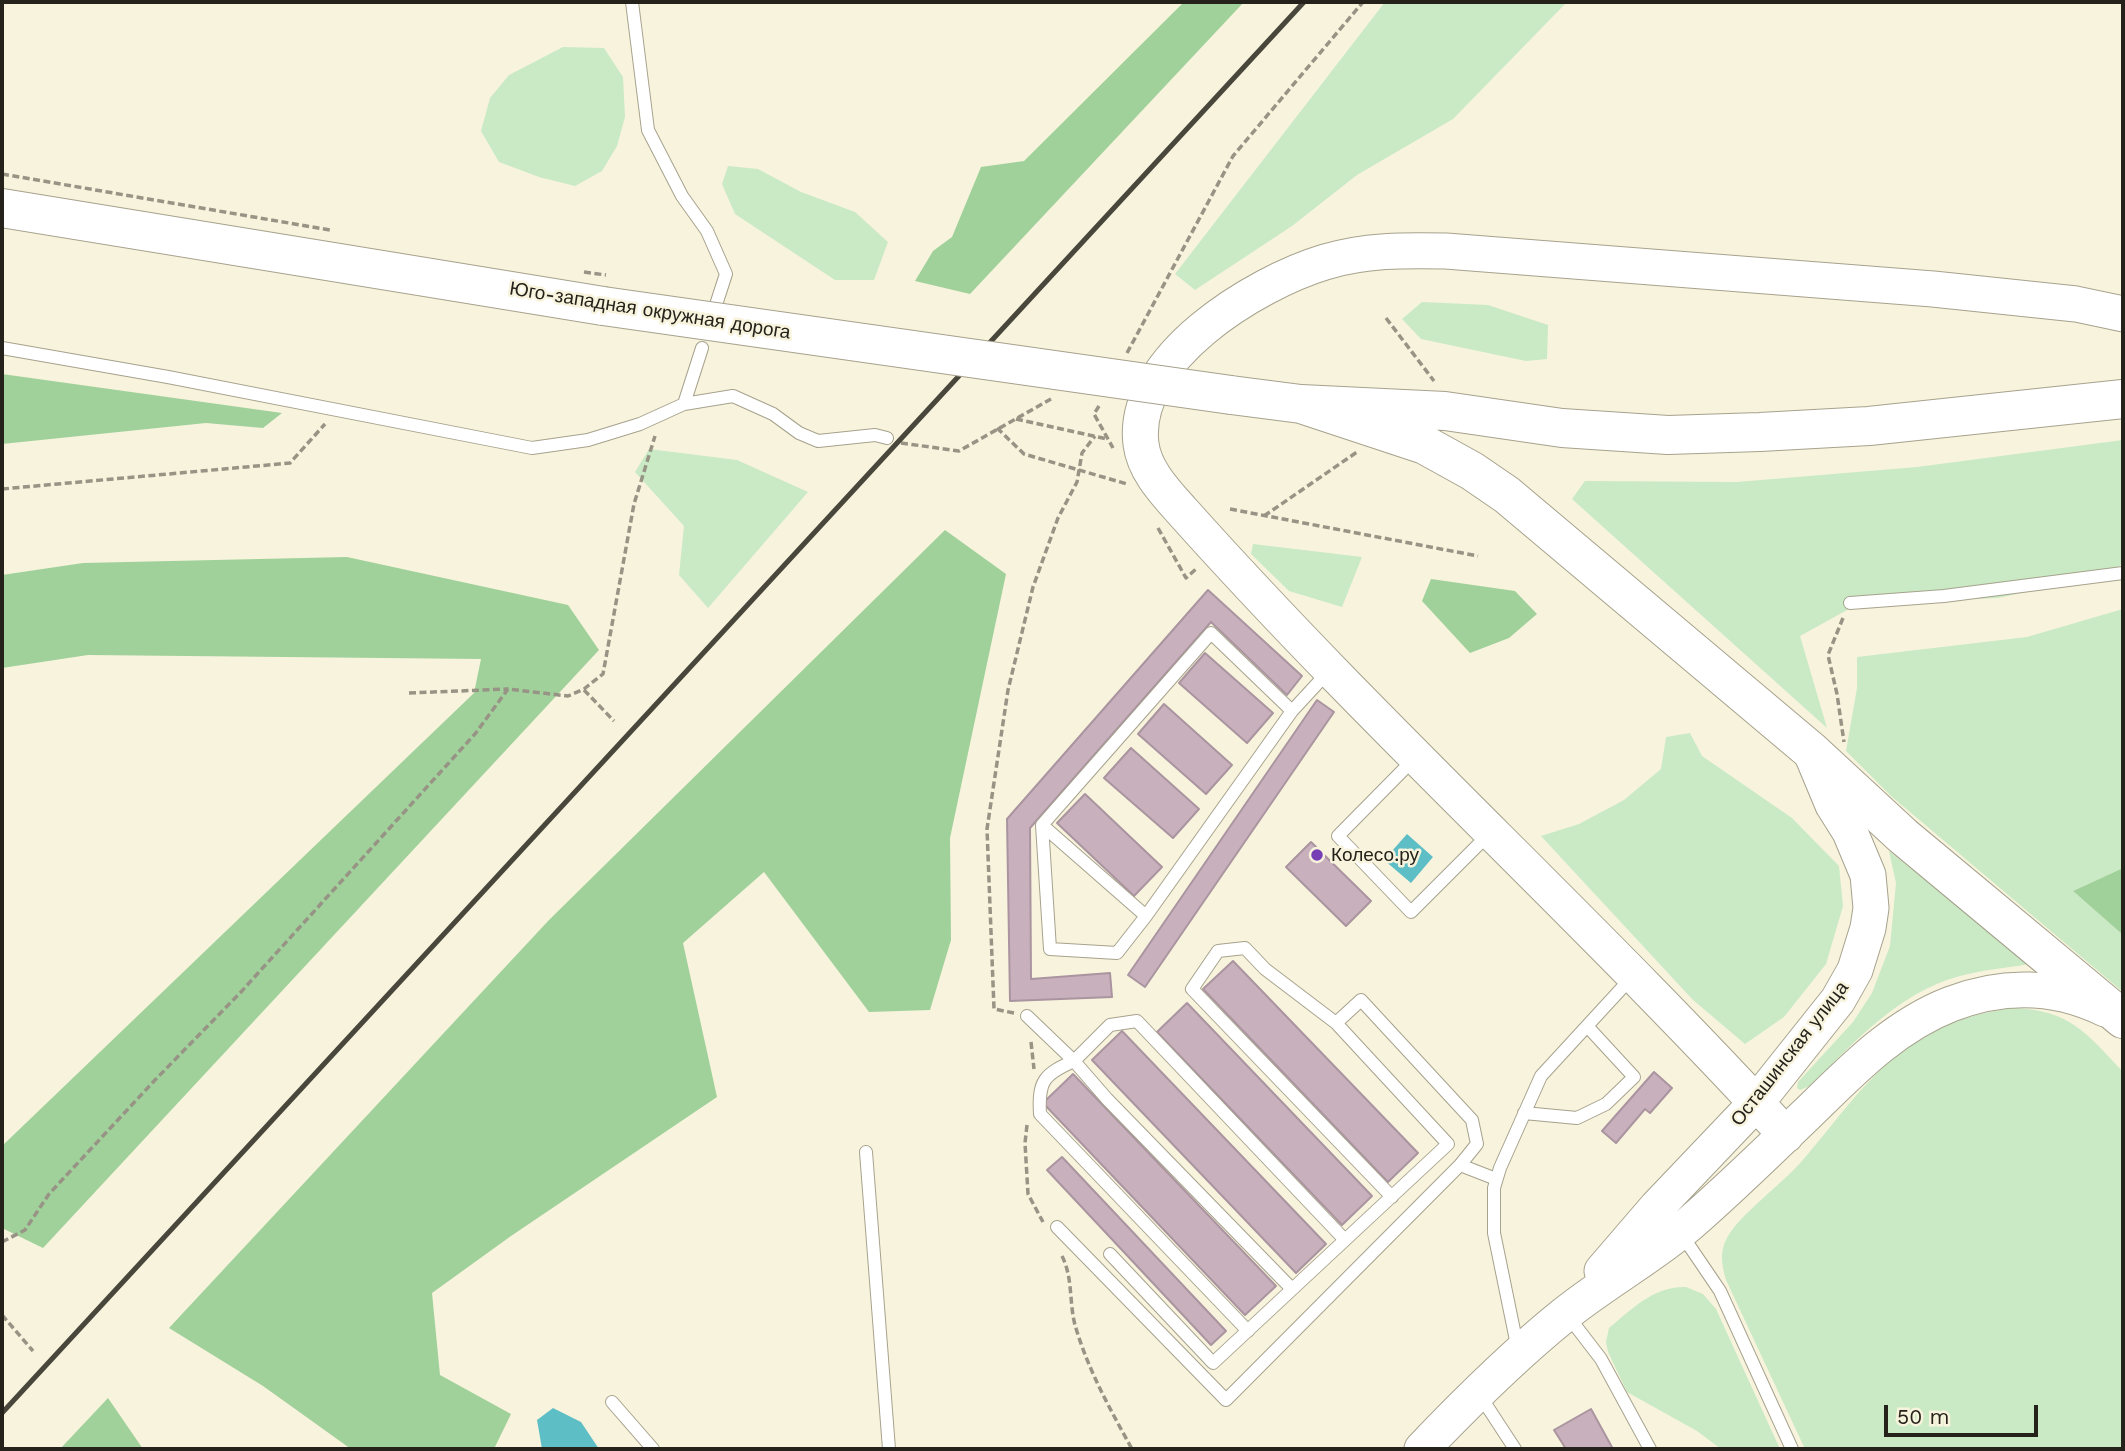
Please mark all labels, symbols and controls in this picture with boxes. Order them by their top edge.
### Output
street label: Юго-западная окружная дорога [508,277,792,345]
place label: Колесо.ру [1331,844,1419,866]
marker: Колесо.ру [1309,847,1325,863]
street label: Осташинская улица [1726,977,1854,1131]
scale bar [1887,1392,2041,1436]
text: 50 m [1897,1404,1949,1429]

